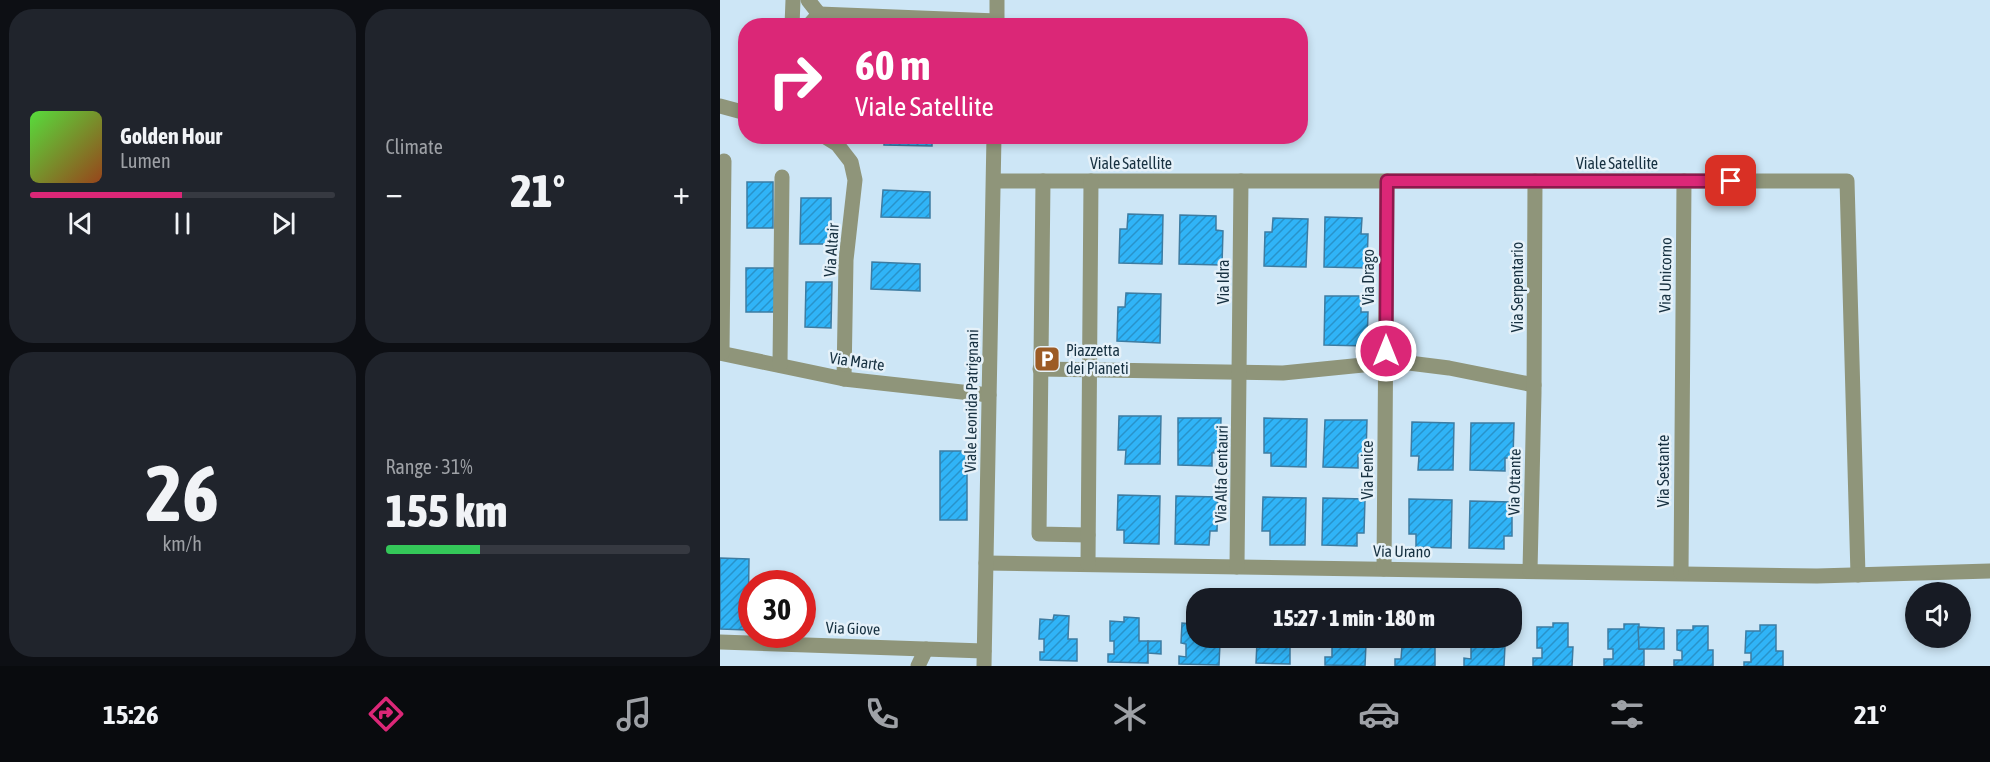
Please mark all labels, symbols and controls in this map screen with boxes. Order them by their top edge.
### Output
text: 60 m [855,41,930,89]
icon: right [756,42,834,120]
text: Viale Satellite [855,91,994,122]
text: Golden Hour [120,123,222,149]
text: Climate [386,135,443,158]
text: Lumen [120,149,171,172]
street label: Viale Satellite [1090,154,1172,172]
street label: Viale Satellite [1576,154,1658,172]
pin [1705,155,1756,206]
icon: arrive [1714,164,1747,197]
text: 21° [510,165,565,217]
text: − [386,173,403,211]
text: + [673,173,690,211]
icon: previous [64,207,97,240]
icon: pause [166,207,199,240]
icon: next [267,207,300,240]
street label: Via Altair [820,222,842,277]
street label: Via Unicorno [1655,237,1675,313]
street label: Via Serpentario [1508,242,1527,332]
street label: Via Drago [1359,249,1378,305]
street label: Via Idra [1214,260,1232,304]
position arrow [1354,319,1418,383]
street label: Viale Leonida Patrignani [961,329,982,473]
place label: Piazzetta dei Pianeti [1066,341,1129,377]
parking icon: Piazzetta dei Pianeti [1032,344,1062,374]
street label: Via Marte [828,348,886,374]
street label: Via Alfa Centauri [1211,425,1231,523]
street label: Via Sestante [1654,435,1672,507]
street label: Via Fenice [1358,440,1376,500]
text: 26 [146,448,219,538]
street label: Via Ottante [1504,449,1524,515]
text: Range · 31% [386,455,473,478]
text: 155 km [386,485,507,537]
text: km/h [162,532,202,555]
street label: Via Urano [1373,541,1431,561]
speed limit sign: 30 [738,570,816,648]
map controls [1905,582,1971,648]
button: sound [1905,582,1971,648]
text: 15:27 · 1 min · 180 m [1273,605,1435,631]
street label: Via Giove [826,618,880,638]
icon: directions [365,693,407,735]
icon: music [613,693,655,735]
icon: phone [861,693,903,735]
icon: climate [1109,693,1151,735]
icon: car [1358,693,1400,735]
icon: filters [1606,693,1648,735]
text: 15:26 [103,699,159,730]
text: 21° [1854,699,1887,730]

